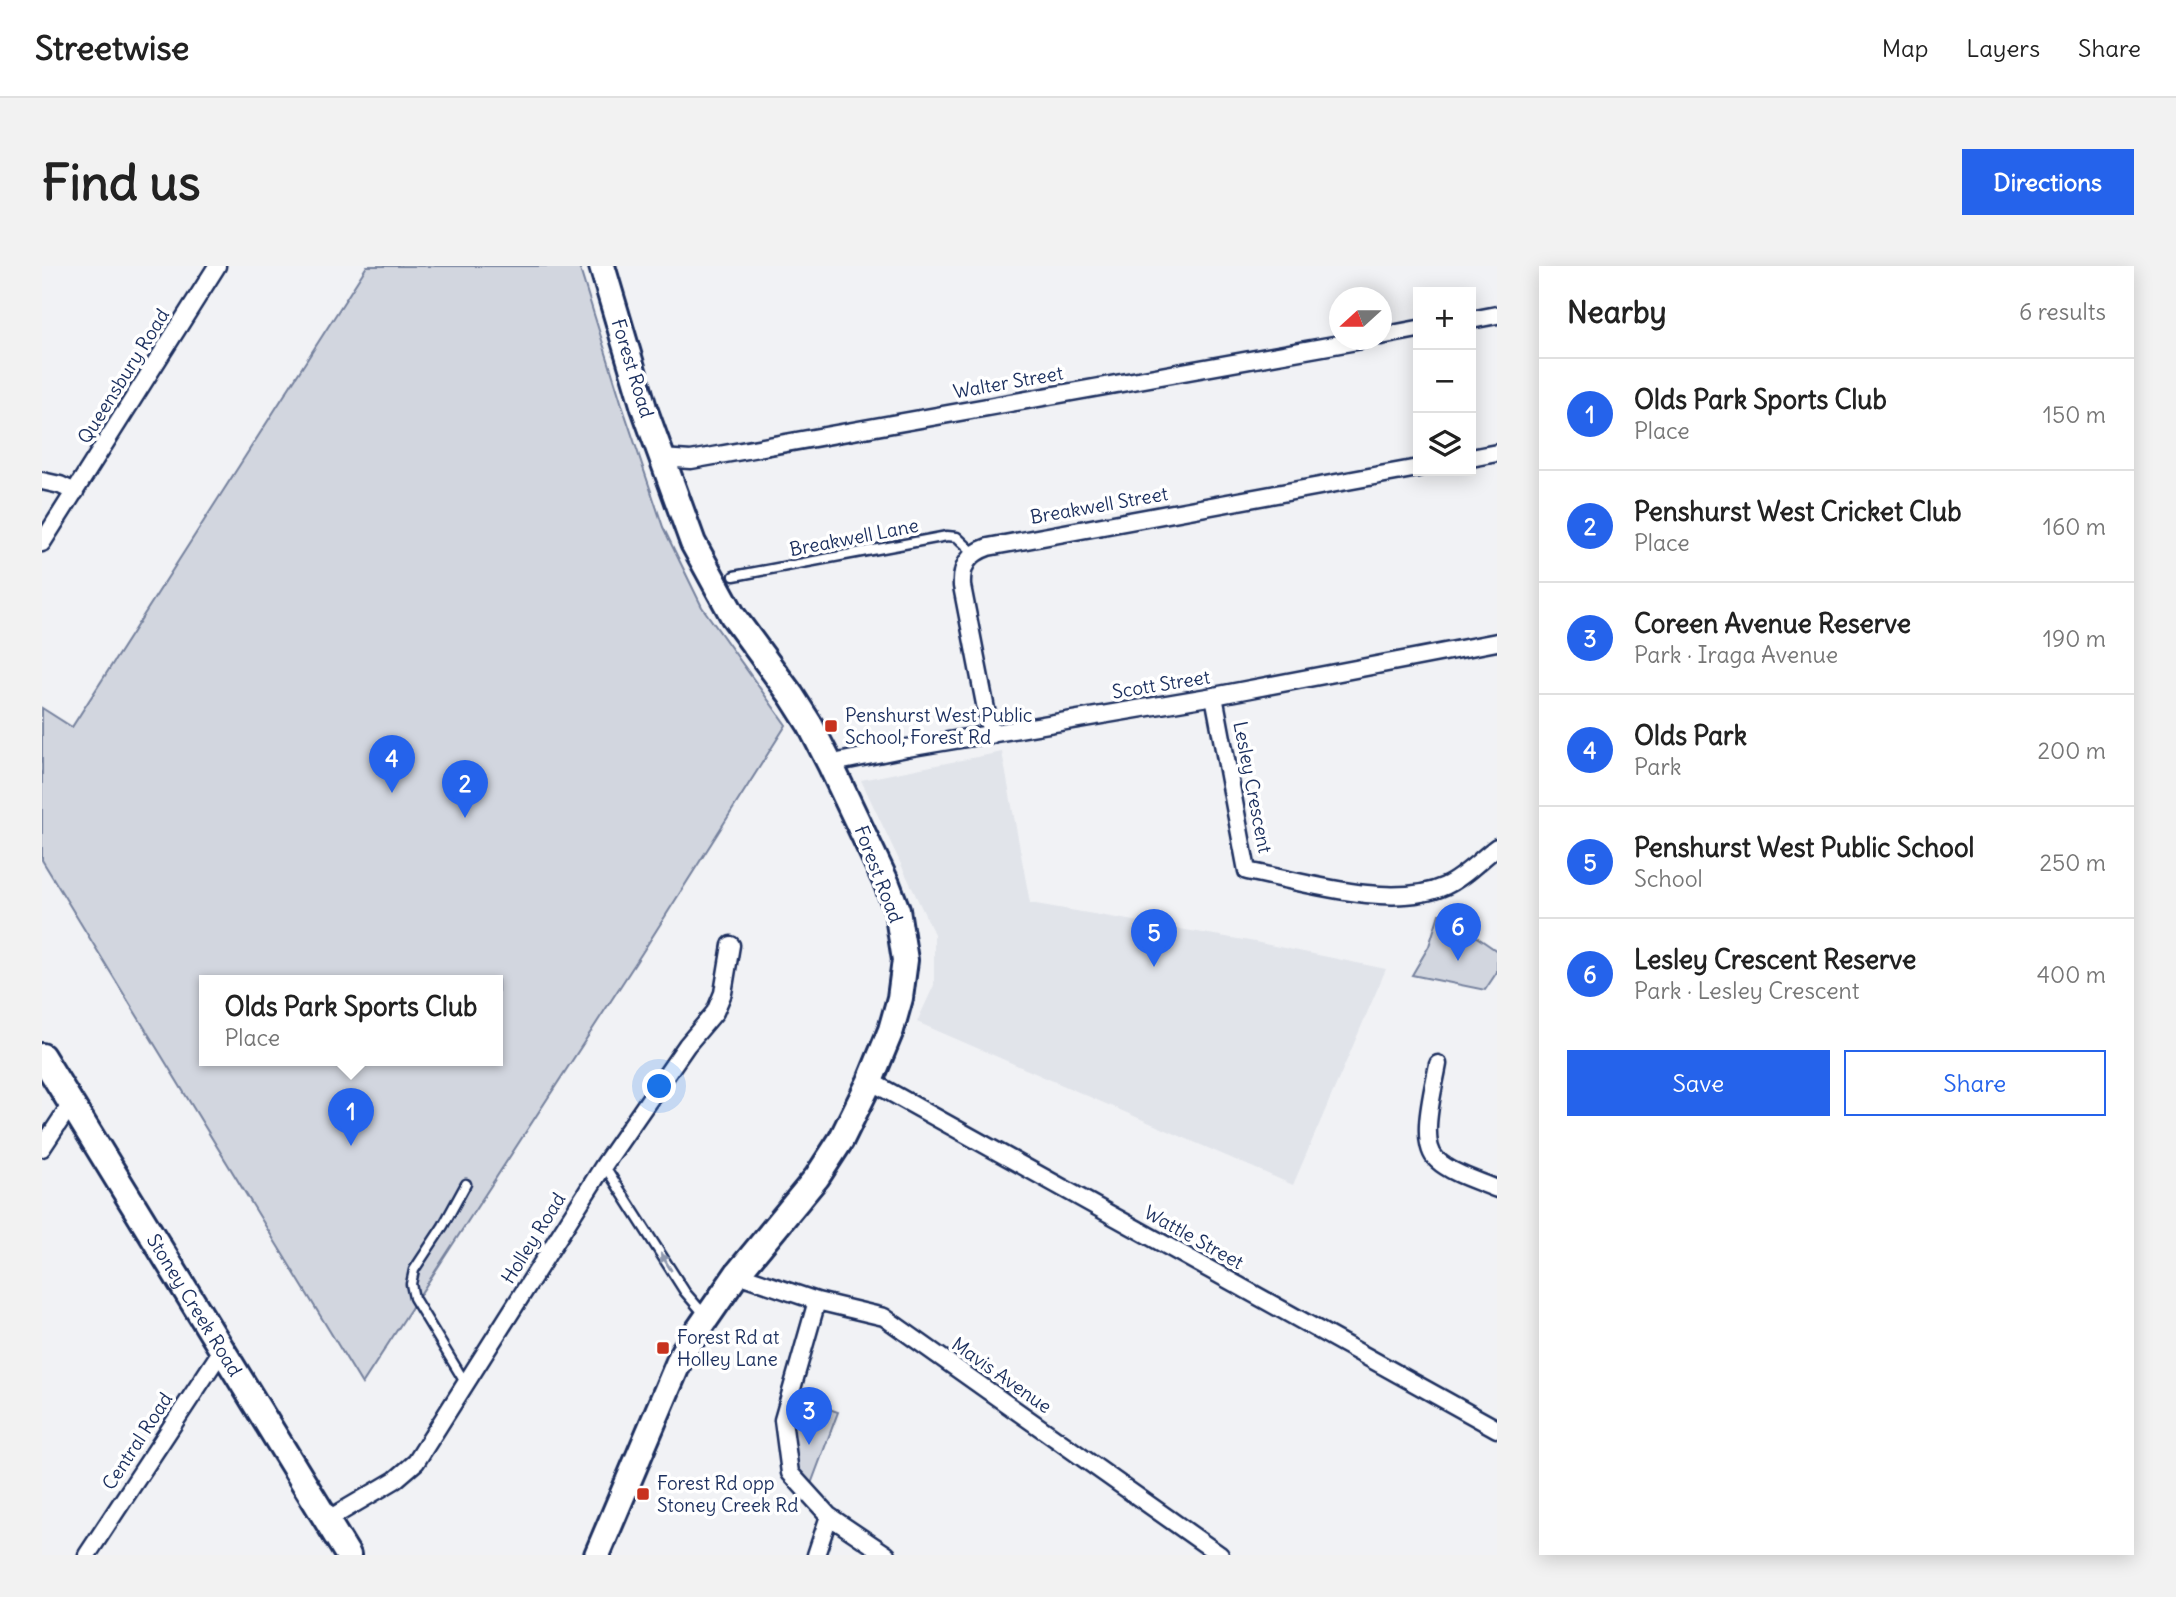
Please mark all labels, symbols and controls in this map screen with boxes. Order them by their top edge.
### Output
text: Streetwise [35,27,189,69]
text: Map [1882,33,1928,63]
text: Layers [1966,33,2040,63]
text: Share [2078,33,2141,63]
button: Directions [1962,149,2134,215]
text: Find us [42,152,200,213]
north arrow [1329,287,1392,350]
map controls [1413,287,1476,476]
button: + [1413,287,1476,350]
text: Nearby [1567,293,1667,331]
text: 6 results [2019,297,2106,326]
street label: Queensbury Road [72,304,174,448]
street label: Forest Road [607,316,659,420]
button: − [1413,350,1476,413]
street label: Walter Street [951,361,1065,403]
text: Olds Park Sports Club [1634,383,1887,416]
text: 1 [1585,400,1595,429]
text: 150 m [2043,400,2106,429]
button: layers [1413,413,1476,476]
text: Place [1634,416,1690,445]
street label: Breakwell Street [1028,481,1170,529]
text: Penshurst West Cricket Club [1634,495,1962,528]
text: 2 [1584,512,1596,541]
text: 160 m [2043,512,2106,541]
street label: Breakwell Lane [787,513,921,561]
text: Place [1634,528,1690,557]
text: Coreen Avenue Reserve [1634,607,1911,640]
text: 3 [1583,624,1597,653]
text: 190 m [2043,624,2106,653]
text: Park · Iraga Avenue [1634,640,1838,669]
street label: Scott Street [1110,664,1212,704]
place label: Penshurst West Public School, Forest Rd [845,703,1032,749]
marker: Penshurst West Public School, Forest Rd [823,718,839,734]
street label: Lesley Crescent [1228,719,1278,855]
text: Olds Park [1634,719,1747,752]
pin: 4 [369,735,415,793]
text: 4 [1583,736,1597,765]
text: 200 m [2037,736,2106,765]
text: Park [1634,752,1682,781]
pin: 2 [442,760,488,818]
street label: Forest Road [849,822,909,926]
text: Penshurst West Public School [1634,831,1974,864]
text: 5 [1583,848,1597,877]
text: 250 m [2039,848,2106,877]
text: School [1634,864,1703,893]
pin: 6 [1435,903,1481,961]
pin: 5 [1131,909,1177,967]
text: Lesley Crescent Reserve [1634,943,1916,976]
text: 6 [1583,960,1597,989]
text: 400 m [2037,960,2106,989]
popup [199,975,503,1066]
text: Park · Lesley Crescent [1634,976,1859,1005]
text: Olds Park Sports Club [225,990,477,1023]
text: Place [225,1023,280,1052]
button: Save [1567,1050,1830,1116]
button: Share [1844,1050,2106,1116]
your location [642,1069,676,1103]
pin: 1 [328,1088,374,1146]
street label: Holley Road [496,1188,570,1288]
street label: Wattle Street [1140,1200,1248,1274]
street label: Stoney Creek Road [142,1229,247,1381]
one-way arrow [659,1252,672,1271]
place label: Forest Rd at Holley Lane [677,1325,780,1371]
street label: Mavis Avenue [947,1332,1057,1418]
marker: Forest Rd at Holley Lane [655,1340,671,1356]
pin: 3 [786,1387,832,1445]
street label: Central Road [97,1388,177,1494]
place label: Forest Rd opp Stoney Creek Rd [657,1471,798,1517]
marker: Forest Rd opp Stoney Creek Rd [635,1486,651,1502]

